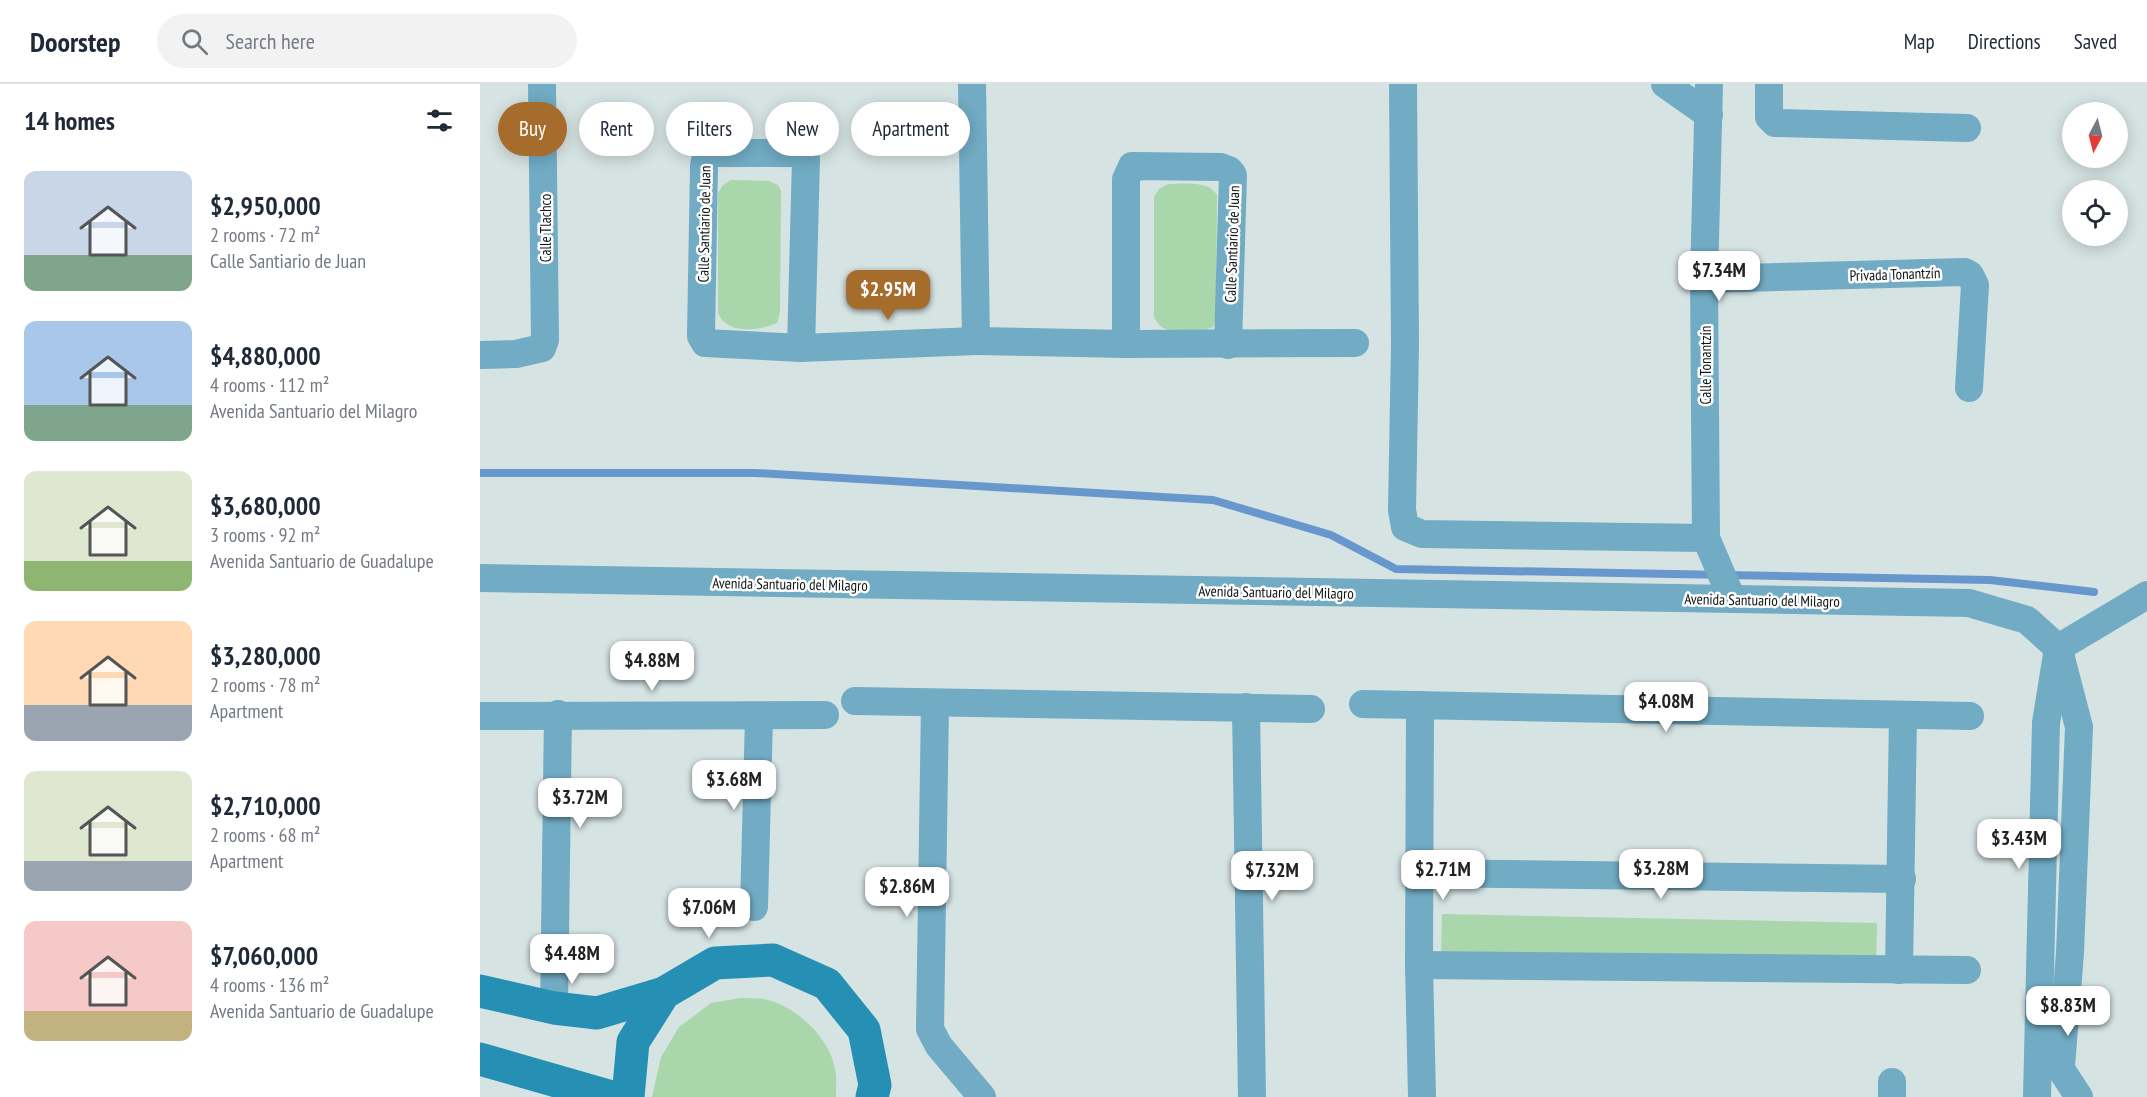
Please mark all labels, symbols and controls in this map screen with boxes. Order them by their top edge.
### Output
search box [157,14,577,68]
text: Doorstep [30,23,121,60]
icon: search [178,25,211,58]
text: Search here [226,27,315,55]
text: Map [1904,28,1935,55]
text: Directions [1968,28,2041,55]
text: Saved [2074,28,2117,55]
chip: Buy [498,102,567,156]
chip: Rent [579,102,654,156]
chip: Filters [666,102,753,156]
chip: New [765,102,839,156]
chip: Apartment [851,102,970,156]
north arrow [2062,102,2128,168]
map controls [2062,102,2128,246]
text: 14 homes [24,104,115,137]
icon: filters [423,104,456,137]
street label: Calle Santiario de Juan [693,165,715,283]
button: locate [2062,180,2128,246]
street label: Calle Santiario de Juan [1220,185,1244,303]
text: $2,950,000 [210,189,321,222]
street label: Calle Tlachco [536,194,555,262]
icon: home [72,195,144,267]
text: 2 rooms · 72 m² [210,222,320,248]
text: Calle Santiario de Juan [210,248,366,274]
pin: $7.34M [1670,251,1768,302]
text: $7.34M [1692,257,1746,283]
street label: Privada Tonantzín [1849,263,1941,285]
pin: $2.95M [839,270,937,321]
text: $2.95M [860,276,916,302]
street label: Calle Tonantzín [1696,326,1715,404]
text: $4,880,000 [210,339,321,372]
icon: home [72,345,144,417]
text: 4 rooms · 112 m² [210,372,329,398]
text: Avenida Santuario del Milagro [210,398,417,424]
text: $3,680,000 [210,489,321,522]
icon: home [72,495,144,567]
text: 3 rooms · 92 m² [210,522,320,548]
text: Avenida Santuario de Guadalupe [210,548,434,574]
street label: Avenida Santuario del Milagro [712,573,868,595]
street label: Avenida Santuario del Milagro [1198,581,1354,603]
street label: Avenida Santuario del Milagro [1684,589,1840,611]
text: $3,280,000 [210,639,321,672]
pin: $4.88M [603,641,701,692]
icon: home [72,645,144,717]
text: $4.88M [624,647,680,673]
text: 2 rooms · 78 m² [210,672,320,698]
pin: $4.08M [1617,682,1715,733]
text: $4.08M [1638,688,1694,714]
text: Apartment [210,698,283,724]
pin: $3.68M [685,760,783,811]
text: $3.68M [706,766,762,792]
pin: $3.72M [531,778,629,829]
text: $3.72M [552,784,608,810]
text: $2,710,000 [210,789,321,822]
icon: home [72,795,144,867]
pin: $3.43M [1970,819,2068,870]
text: 2 rooms · 68 m² [210,822,320,848]
text: $3.43M [1991,825,2047,851]
text: Apartment [210,848,283,874]
pin: $3.28M [1612,849,1710,900]
pin: $2.71M [1394,850,1492,901]
pin: $7.32M [1223,851,1321,902]
text: $3.28M [1633,855,1689,881]
text: $2.71M [1415,856,1471,882]
text: $7.32M [1245,857,1299,883]
pin: $2.86M [858,867,956,918]
text: $2.86M [879,873,935,899]
pin: $7.06M [660,888,758,939]
text: $7.06M [682,894,736,920]
pin: $4.48M [523,934,621,985]
text: $7,060,000 [210,939,318,972]
text: $4.48M [544,940,600,966]
icon: home [72,945,144,1017]
text: 4 rooms · 136 m² [210,972,329,998]
pin: $8.83M [2019,986,2117,1037]
text: $8.83M [2040,992,2096,1018]
text: Avenida Santuario de Guadalupe [210,998,434,1024]

